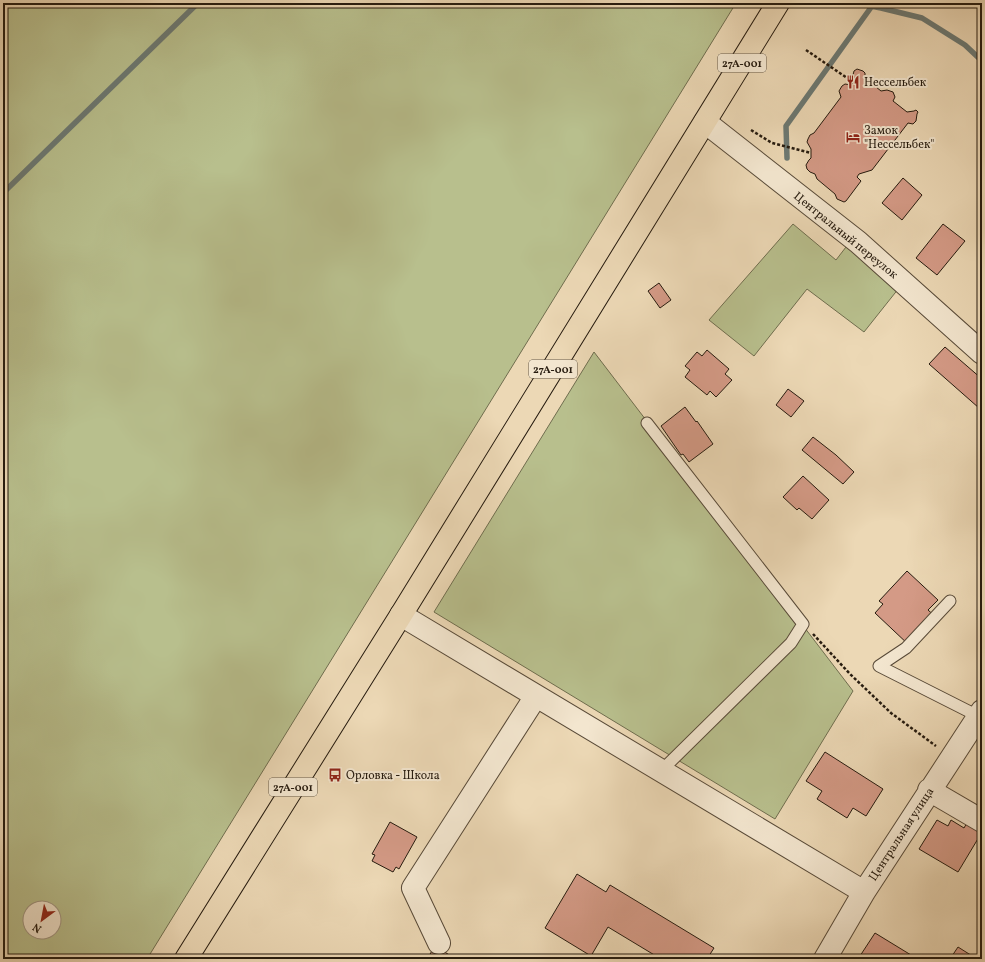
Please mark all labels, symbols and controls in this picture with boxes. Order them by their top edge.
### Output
road number: 27А-001 [718,54,766,72]
restaurant icon: Нессельбек [845,74,861,90]
place label: Нессельбек [864,75,927,91]
place label: Замок "Нессельбек" [864,123,934,153]
hotel icon: Замок "Нессельбек" [845,129,861,145]
street label: Центральный переулок [790,189,901,283]
road number: 27А-001 [529,360,577,378]
bus stop icon: Орловка - Школа [327,767,343,783]
place label: Орловка - Школа [346,768,440,784]
road number: 27А-001 [269,778,317,796]
street label: Центральная улица [866,785,938,884]
north arrow [22,900,62,940]
text: N [30,919,45,936]

